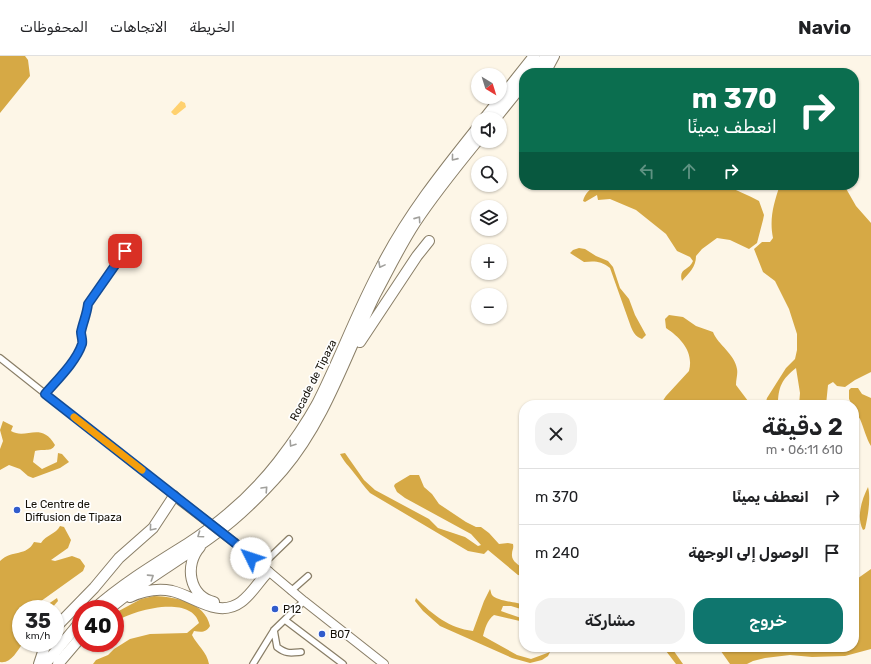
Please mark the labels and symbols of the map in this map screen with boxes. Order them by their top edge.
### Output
north arrow [471,68,507,104]
one-way arrow [451,153,458,160]
one-way arrow [413,217,420,224]
pin [108,234,142,268]
one-way arrow [379,261,386,269]
street label: Rocade de Tipaza [287,337,340,423]
one-way arrow [290,439,297,446]
one-way arrow [260,487,267,494]
place label: Le Centre de Diffusion de Tipaza [25,498,122,524]
marker: Le Centre de Diffusion de Tipaza [12,505,22,515]
one-way arrow [150,523,157,531]
one-way arrow [197,530,204,538]
position arrow [230,537,272,579]
one-way arrow [147,575,154,582]
speed limit sign: 40 [72,600,124,652]
place label: P12 [283,603,301,616]
marker: P12 [270,604,280,614]
place label: B07 [330,628,350,641]
marker: B07 [317,629,327,639]

